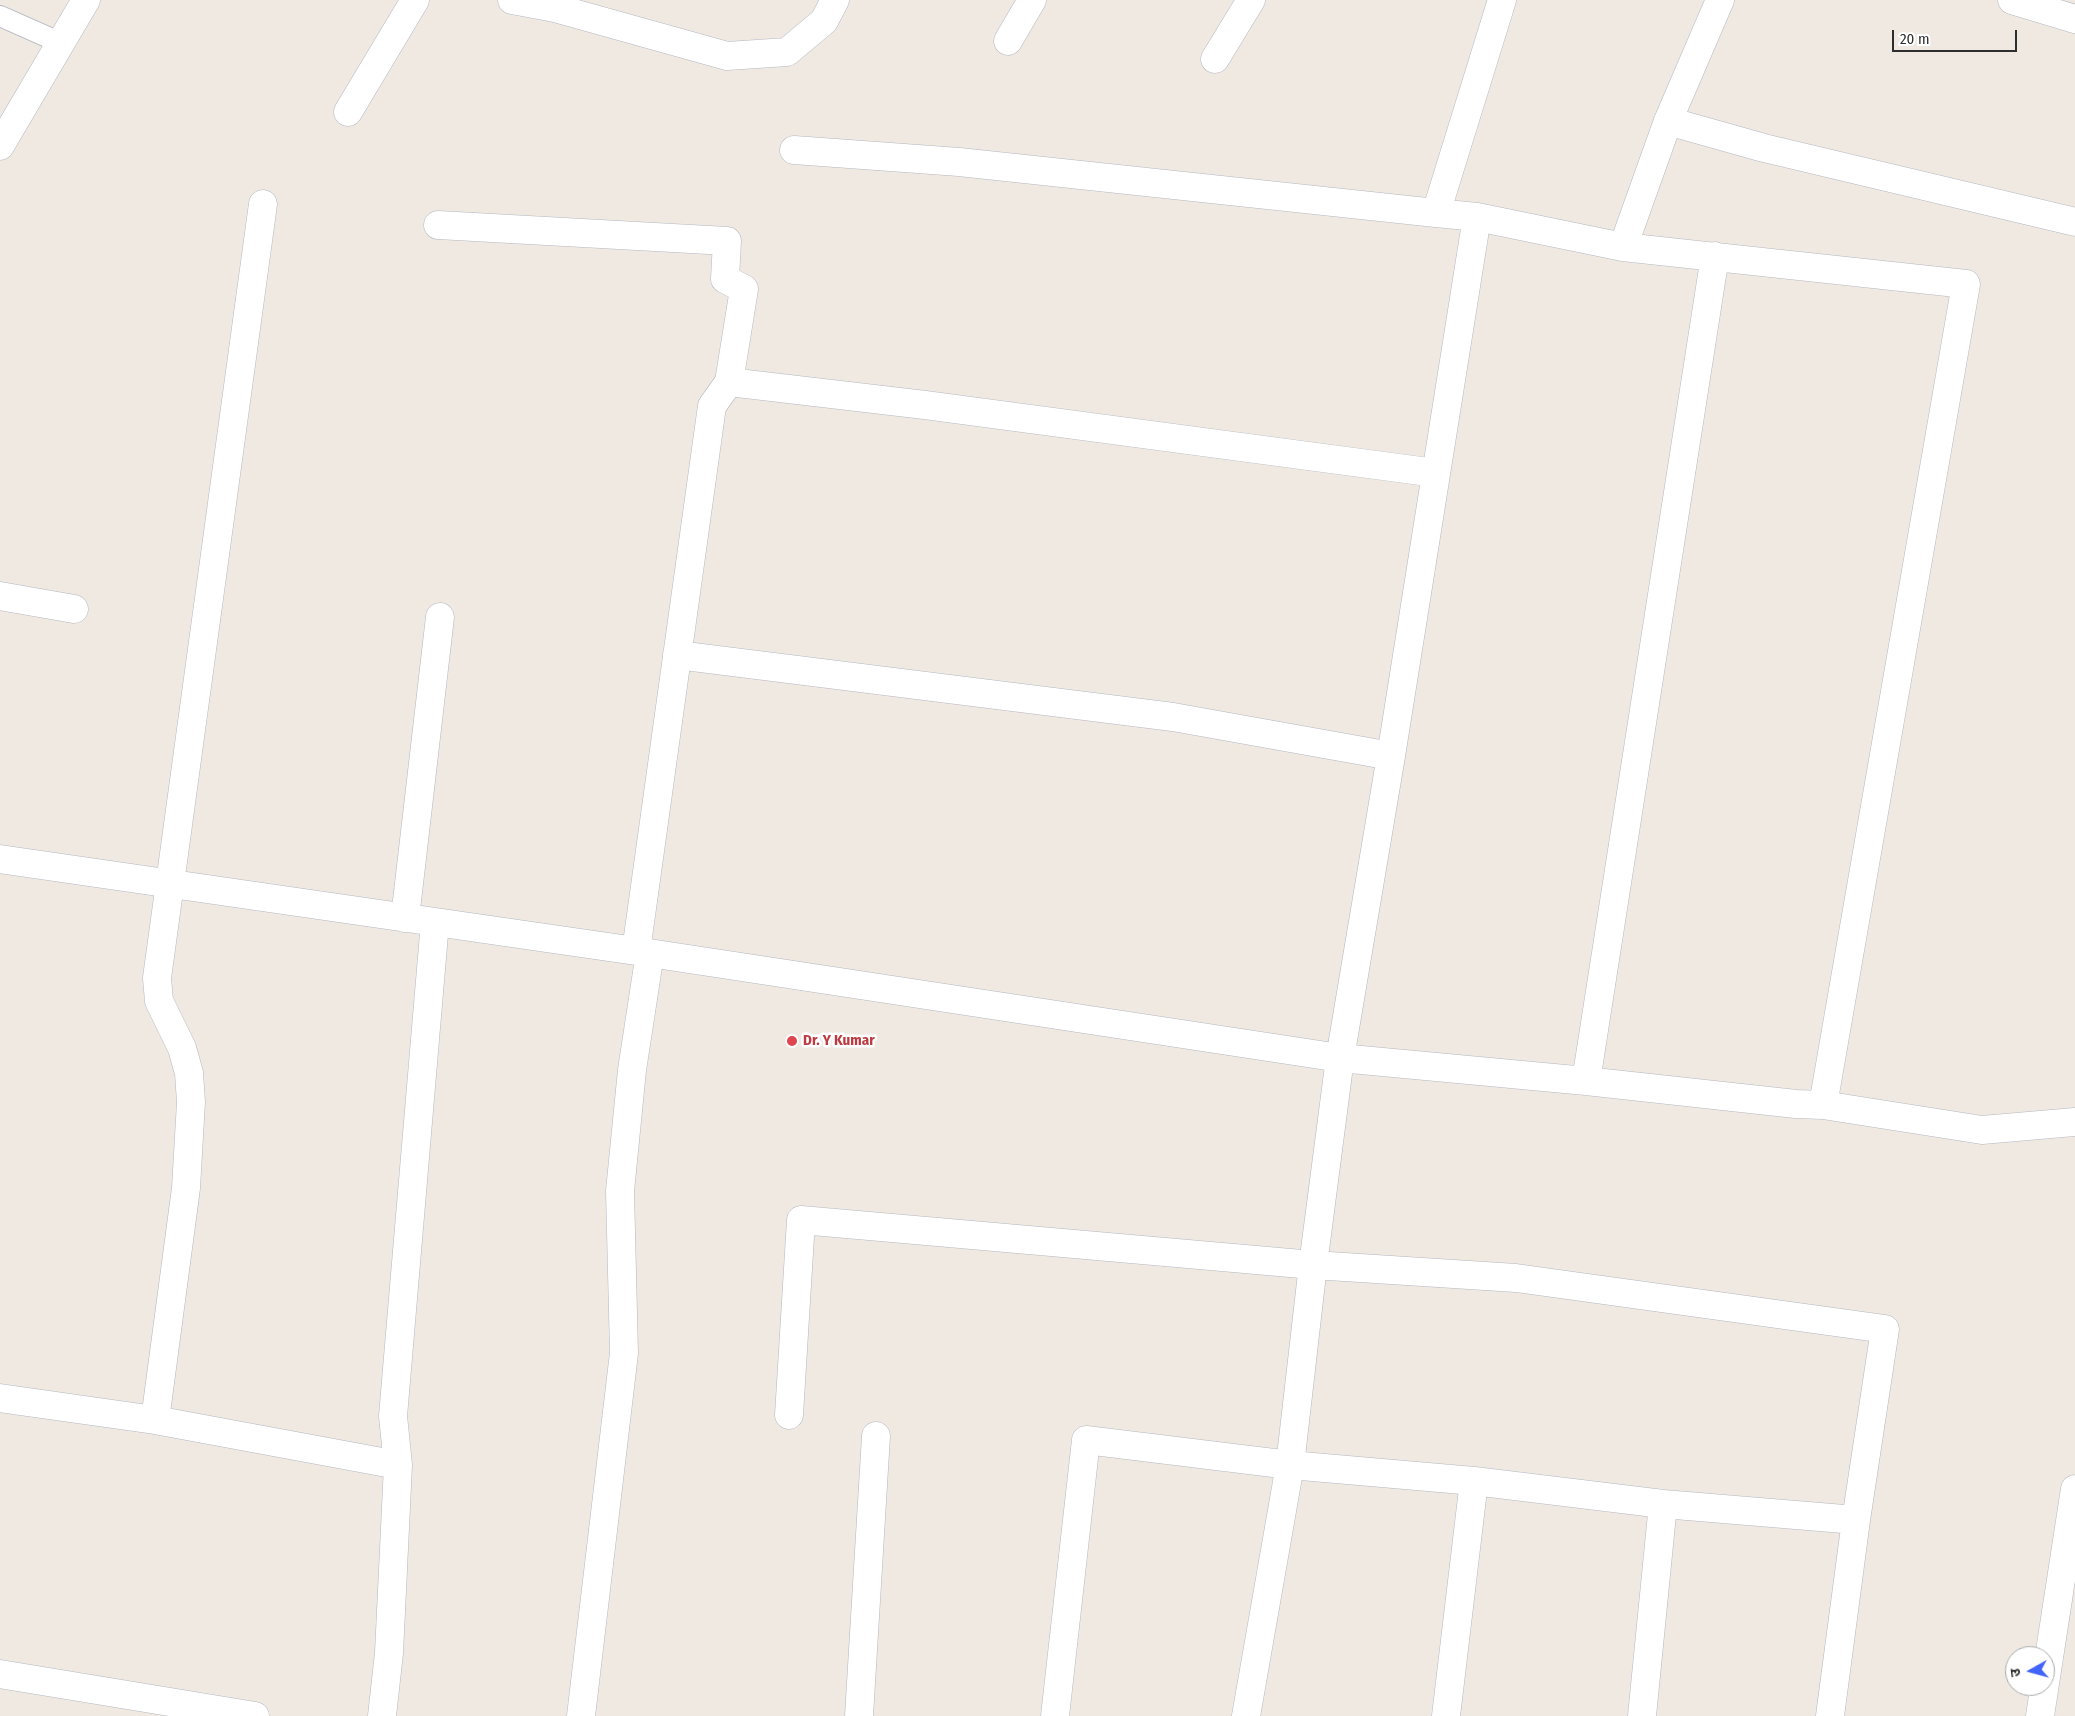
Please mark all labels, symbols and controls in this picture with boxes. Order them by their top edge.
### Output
scale bar [1895,20,2020,52]
text: 20 m [1900,30,1930,48]
place label: Dr. Y Kumar [803,1032,875,1050]
marker: Dr. Y Kumar [785,1034,799,1048]
north arrow [2005,1646,2055,1696]
text: उ [2007,1668,2025,1678]

